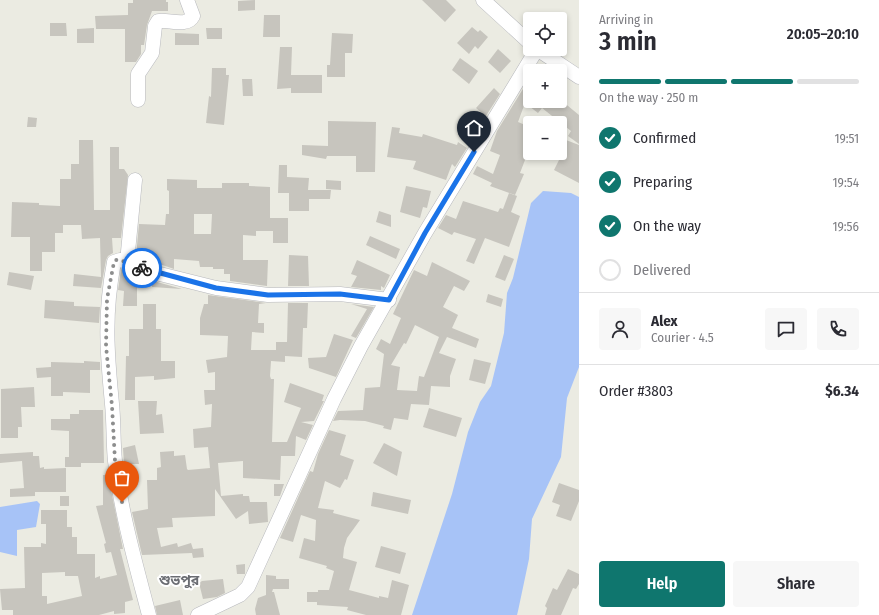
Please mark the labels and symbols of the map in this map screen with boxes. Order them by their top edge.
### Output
pin [457,111,491,152]
courier [122,248,162,288]
pin [105,461,139,502]
district label: শুভপুর [159,572,200,589]

